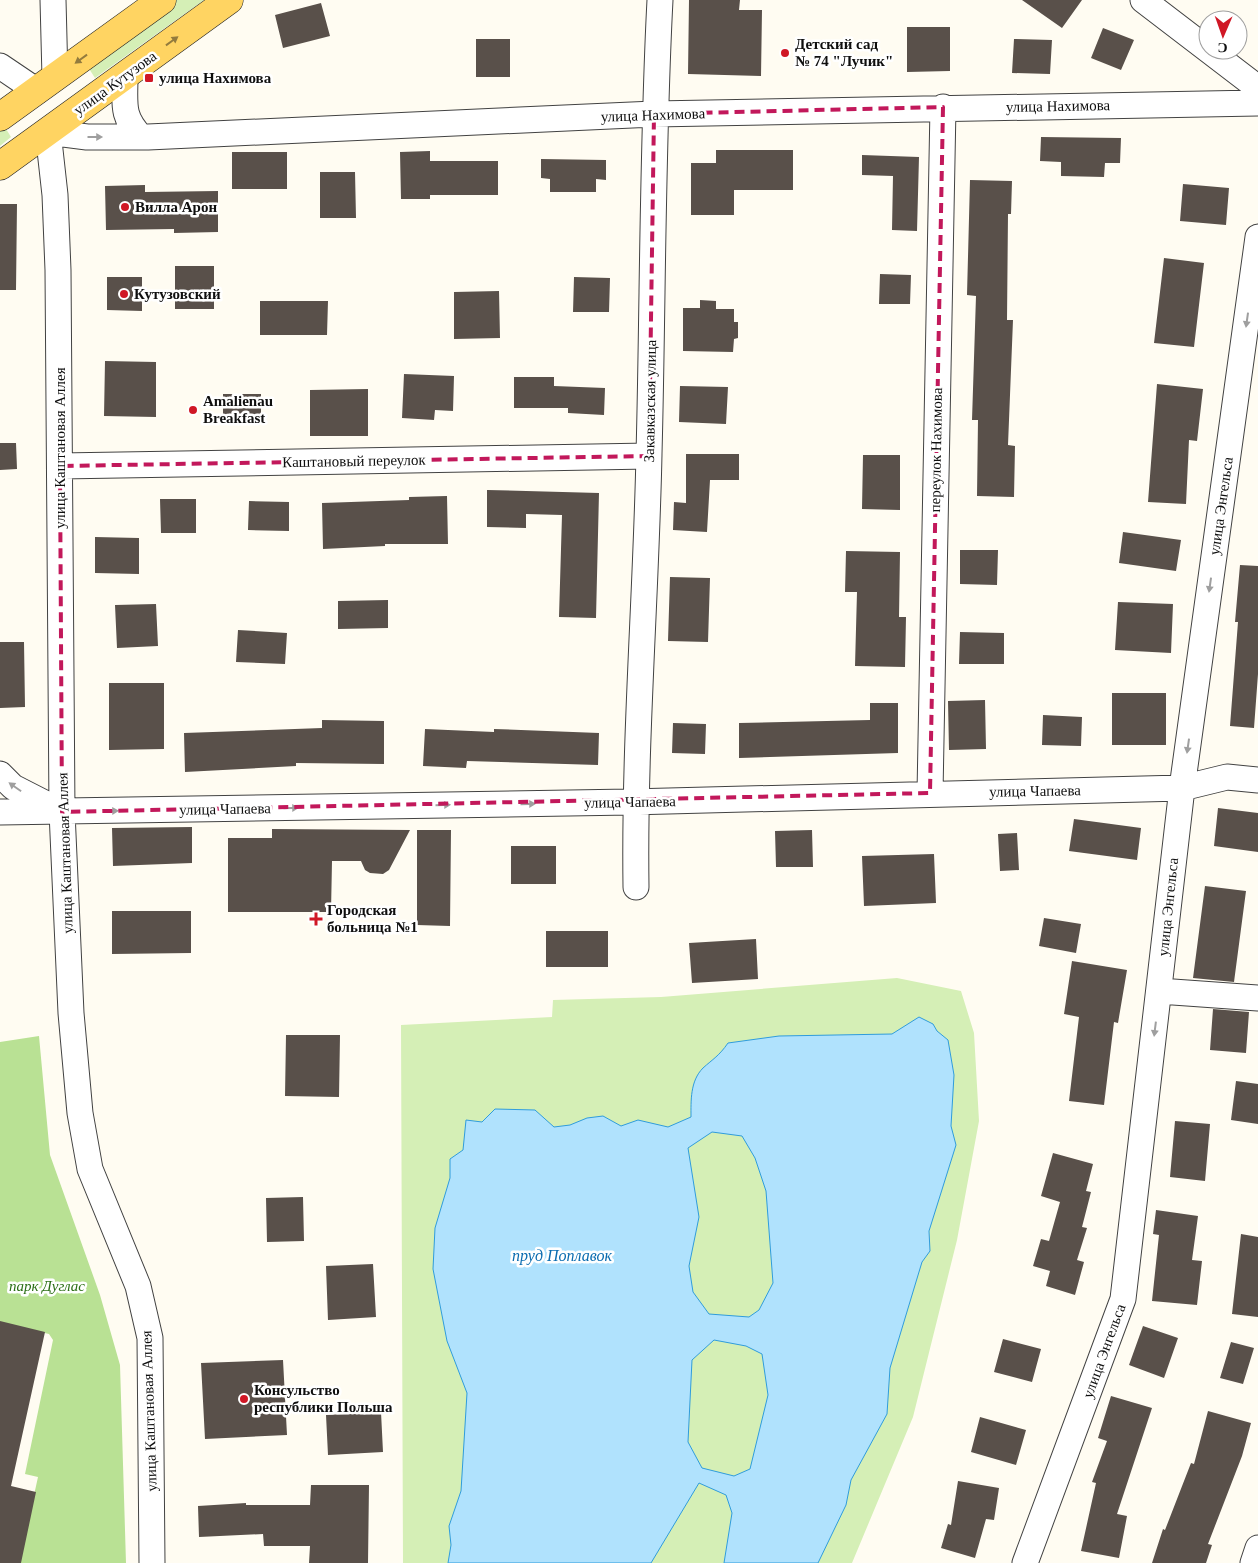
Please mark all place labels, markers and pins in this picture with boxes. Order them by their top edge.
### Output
place label: Детский сад № 74 "Лучик" [795,36,893,69]
marker: Детский сад № 74 "Лучик" [779,47,791,59]
place label: улица Нахимова [159,70,272,86]
marker: улица Нахимова [143,72,155,84]
place label: Вилла Арон [135,199,217,215]
marker: Вилла Арон [119,201,131,213]
place label: Кутузовский [134,286,221,302]
marker: Кутузовский [118,288,130,300]
place label: Amalienau Breakfast [203,393,273,426]
marker: Amalienau Breakfast [187,404,199,416]
place label: Городская больница №1 [327,902,418,935]
marker: Городская больница №1 [309,912,323,926]
place label: Консульство республики Польша [254,1382,393,1415]
marker: Консульство республики Польша [238,1393,250,1405]

